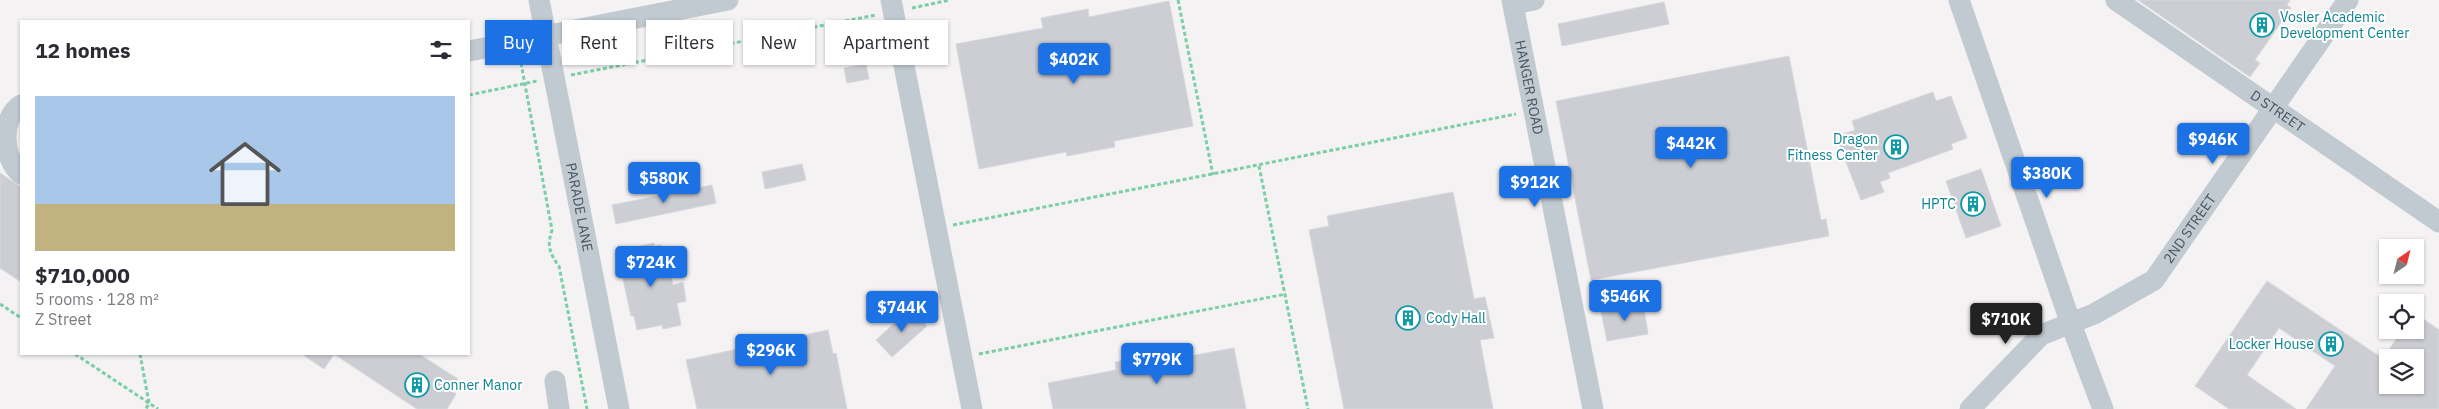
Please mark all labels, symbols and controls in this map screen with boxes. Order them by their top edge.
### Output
place label: Vosler Academic Development Center [2280,8,2409,42]
building icon: Vosler Academic Development Center [2249,12,2275,38]
chip: Buy [485,20,552,65]
chip: Rent [562,20,636,65]
chip: Filters [646,20,733,65]
chip: New [743,20,815,65]
chip: Apartment [825,20,948,65]
text: 12 homes [35,36,131,64]
icon: filters [427,36,455,64]
street label: HANGER ROAD [1511,39,1547,136]
pin: $402K [1039,42,1109,85]
text: $402K [1049,49,1099,69]
street label: D STREET [2247,86,2308,136]
pin: $946K [2178,122,2248,165]
pin: $442K [1656,126,1726,169]
icon: home [200,129,290,219]
text: $946K [2188,129,2238,149]
place label: Dragon Fitness Center [1787,130,1878,164]
text: $442K [1666,133,1716,153]
building icon: Dragon Fitness Center [1883,134,1909,160]
pin: $380K [2012,156,2082,199]
street label: PARADE LANE [562,161,597,253]
pin: $580K [629,162,699,204]
text: $380K [2022,163,2072,183]
pin: $912K [1500,166,1570,208]
text: $580K [639,168,689,188]
text: $912K [1510,172,1560,192]
building icon: HPTC [1960,191,1986,217]
street label: 2ND STREET [2159,191,2220,267]
place label: HPTC [1921,195,1956,213]
north arrow [2379,239,2424,284]
map controls [2379,239,2424,394]
pin: $724K [616,246,686,288]
text: $724K [626,252,676,272]
text: $710,000 [35,261,130,289]
pin: $546K [1590,280,1660,322]
text: $546K [1600,286,1650,306]
text: 5 rooms · 128 m² [35,289,159,309]
pin: $744K [867,290,937,333]
button: locate [2379,294,2424,339]
text: $744K [877,297,927,317]
pin: $710K [1971,302,2041,345]
building icon: Cody Hall [1395,305,1421,331]
text: Z Street [35,309,92,329]
place label: Cody Hall [1426,309,1486,327]
text: $710K [1981,309,2031,329]
building icon: Locker House [2318,331,2344,357]
pin: $296K [736,334,806,376]
place label: Locker House [2229,335,2314,353]
text: $296K [746,340,796,360]
pin: $779K [1122,342,1192,385]
text: $779K [1132,349,1182,369]
button: layers [2379,349,2424,394]
building icon: Conner Manor [404,372,430,398]
place label: Conner Manor [434,376,522,394]

